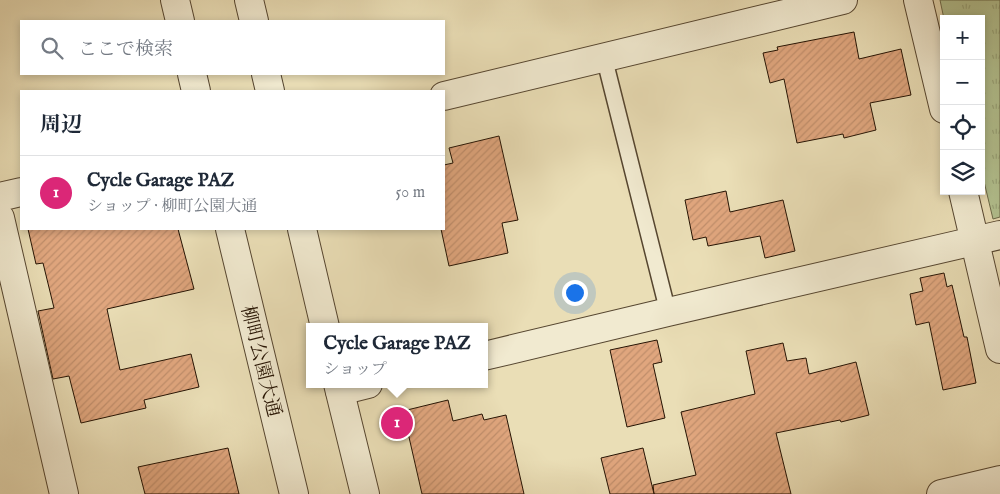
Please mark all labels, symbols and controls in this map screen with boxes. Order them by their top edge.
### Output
map controls [940,15,985,195]
button: + [940,15,985,60]
search box [20,20,445,75]
icon: search [38,34,66,62]
text: ここで検索 [78,38,173,62]
button: − [940,60,985,105]
button: locate [940,105,985,150]
text: 周辺 [40,112,82,139]
button: layers [940,150,985,195]
text: Cycle Garage PAZ [87,169,234,193]
text: 1 [53,183,59,203]
text: 50 m [396,183,425,203]
text: ショップ · 柳町公園大通 [87,197,257,217]
your location [562,280,588,306]
street label: 柳町公園大通 [235,303,285,420]
popup [306,323,488,388]
text: Cycle Garage PAZ [323,332,471,356]
text: ショップ [323,360,387,380]
pin: 1 [381,404,413,442]

